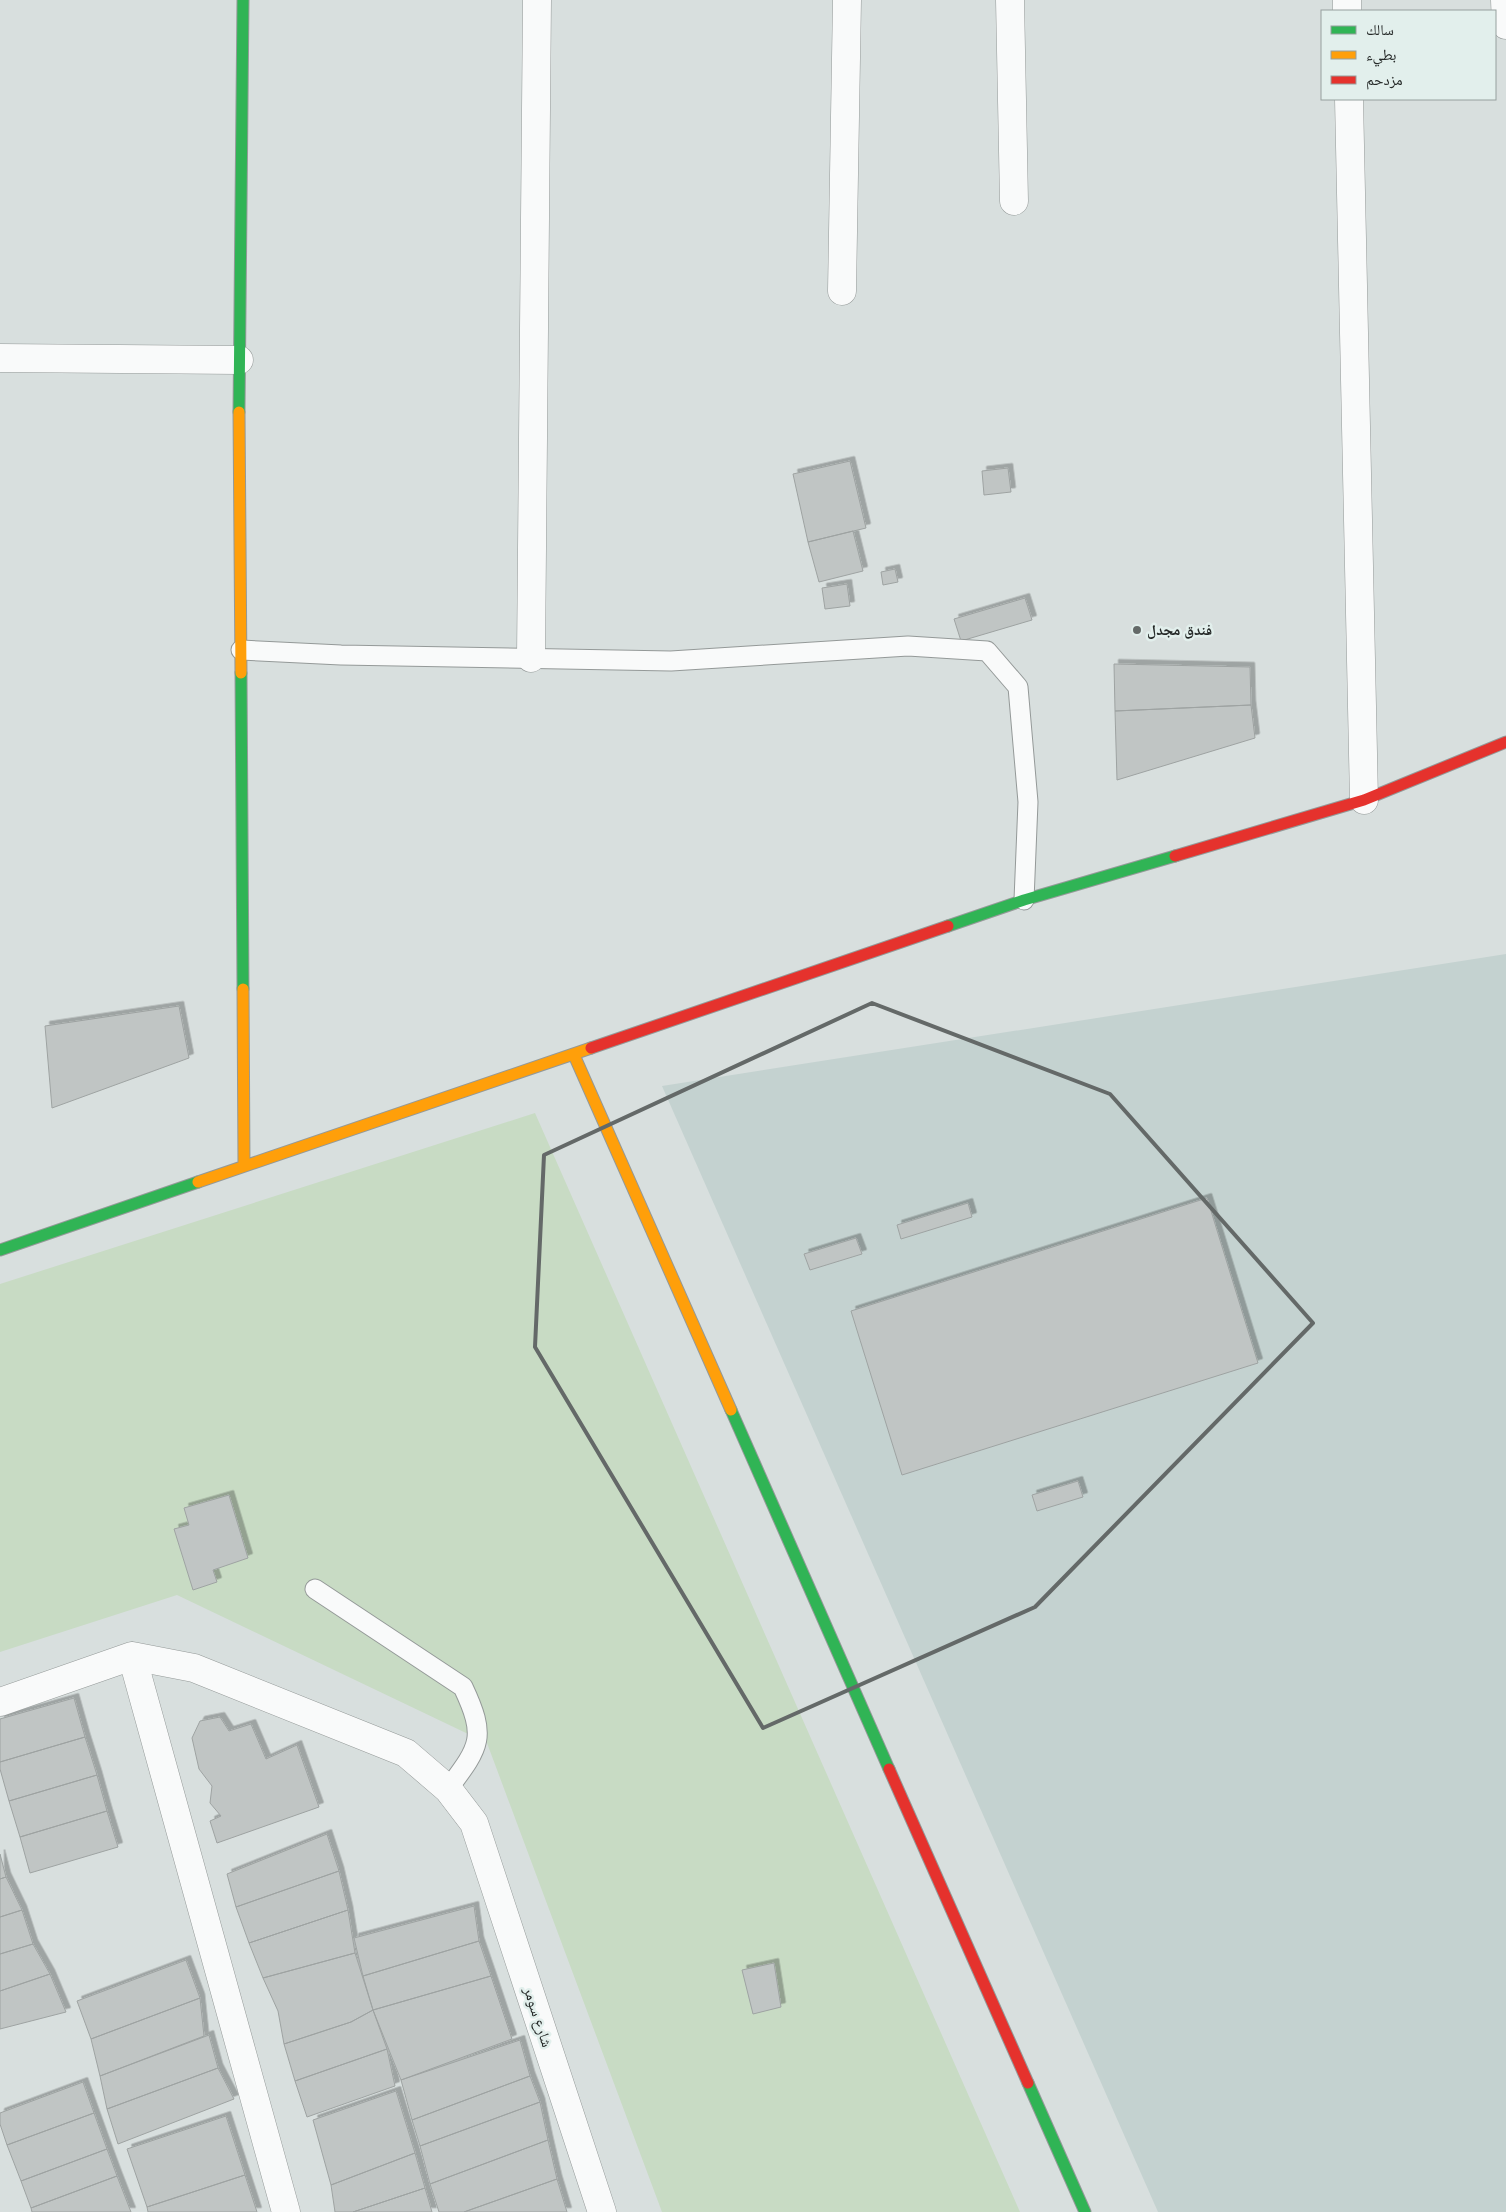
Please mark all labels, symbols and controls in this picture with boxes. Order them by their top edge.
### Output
legend [1321,10,1496,100]
text: سالك [1366,19,1394,39]
text: بطيء [1366,44,1396,67]
text: مزدحم [1366,69,1403,90]
place label: فندق مجدل [1147,619,1212,639]
marker: فندق مجدل [1131,624,1143,636]
street label: شارع سومر [519,1983,558,2050]

